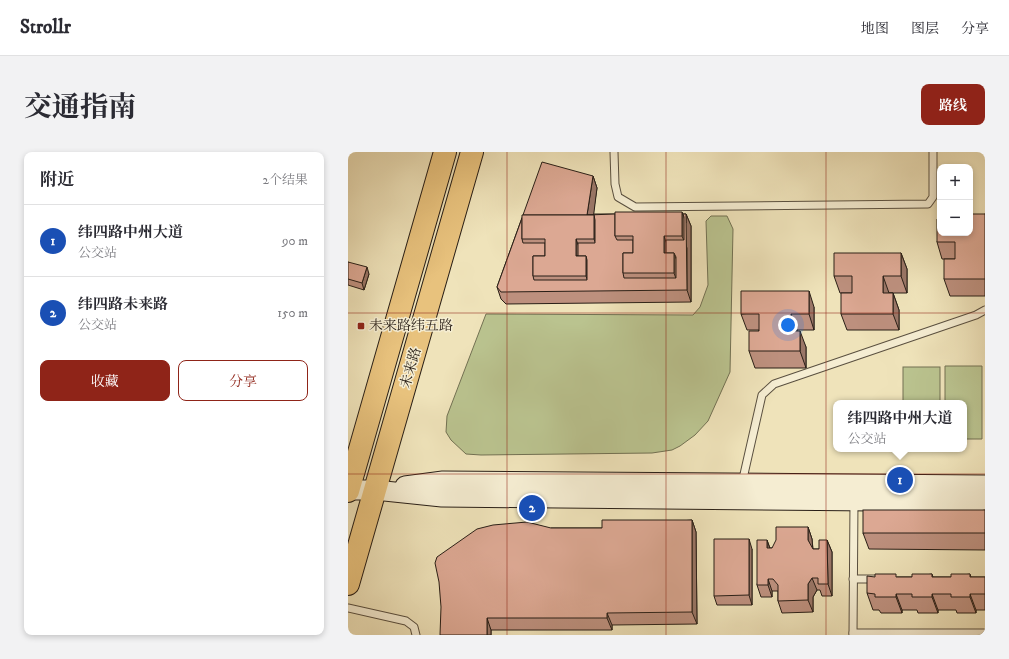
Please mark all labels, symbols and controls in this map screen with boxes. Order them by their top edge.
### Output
text: Strollr [20,16,71,39]
text: 地图 [861,20,889,38]
text: 图层 [911,20,939,38]
text: 分享 [961,20,989,38]
button: 路线 [921,84,985,125]
text: 交通指南 [24,90,136,125]
map controls [937,164,973,236]
button: + [937,164,973,200]
text: 附近 [40,169,74,191]
text: 2个结果 [263,172,308,188]
button: − [937,200,973,236]
text: 纬四路中州大道 [78,223,183,242]
text: 1 [51,233,55,249]
text: 90 m [282,233,308,249]
text: 公交站 [78,245,117,261]
text: 纬四路未来路 [78,295,168,314]
text: 2 [50,305,56,321]
text: 150 m [277,305,308,321]
your location [778,315,798,335]
text: 公交站 [78,317,117,333]
place label: 未来路纬五路 [369,317,453,335]
marker: 未来路纬五路 [356,321,366,331]
street label: 未来路 [397,345,425,391]
button: 收藏 [40,360,170,401]
button: 分享 [178,360,308,401]
popup [833,400,967,452]
text: 纬四路中州大道 [847,409,953,428]
text: 公交站 [847,431,887,447]
pin: 1 [887,465,913,495]
pin: 2 [519,493,545,523]

